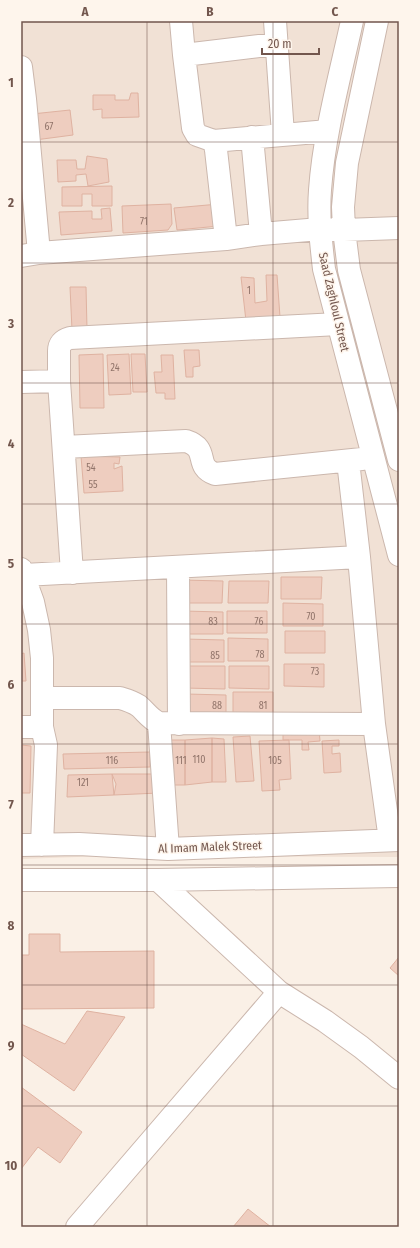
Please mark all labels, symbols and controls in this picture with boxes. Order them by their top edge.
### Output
text: A [80,4,89,19]
text: B [206,4,214,19]
text: C [332,4,339,19]
scale bar [262,30,319,56]
text: 20 m [268,37,292,51]
text: 1 [8,75,14,90]
house number: 67 [45,121,53,133]
text: 2 [7,195,14,210]
house number: 71 [140,216,148,228]
street label: Saad Zaghloul Street [316,251,352,353]
house number: 1 [247,285,251,297]
text: 3 [7,316,14,331]
house number: 24 [110,362,120,374]
text: 4 [8,436,15,451]
house number: 54 [86,462,96,474]
house number: 55 [88,479,98,491]
text: 5 [8,556,14,571]
house number: 70 [306,611,316,623]
house number: 83 [208,616,218,628]
house number: 76 [255,616,263,628]
house number: 78 [256,649,264,661]
house number: 85 [210,650,220,662]
house number: 73 [311,666,320,678]
text: 6 [8,677,15,692]
house number: 88 [212,700,222,712]
house number: 81 [259,700,267,712]
house number: 110 [193,754,205,766]
house number: 116 [106,755,118,767]
house number: 111 [175,755,187,767]
house number: 105 [268,755,282,767]
house number: 121 [77,777,89,789]
text: 7 [8,797,14,812]
street label: Al Imam Malek Street [158,838,262,856]
text: 8 [8,918,15,933]
text: 9 [8,1038,15,1053]
text: 10 [5,1158,17,1173]

